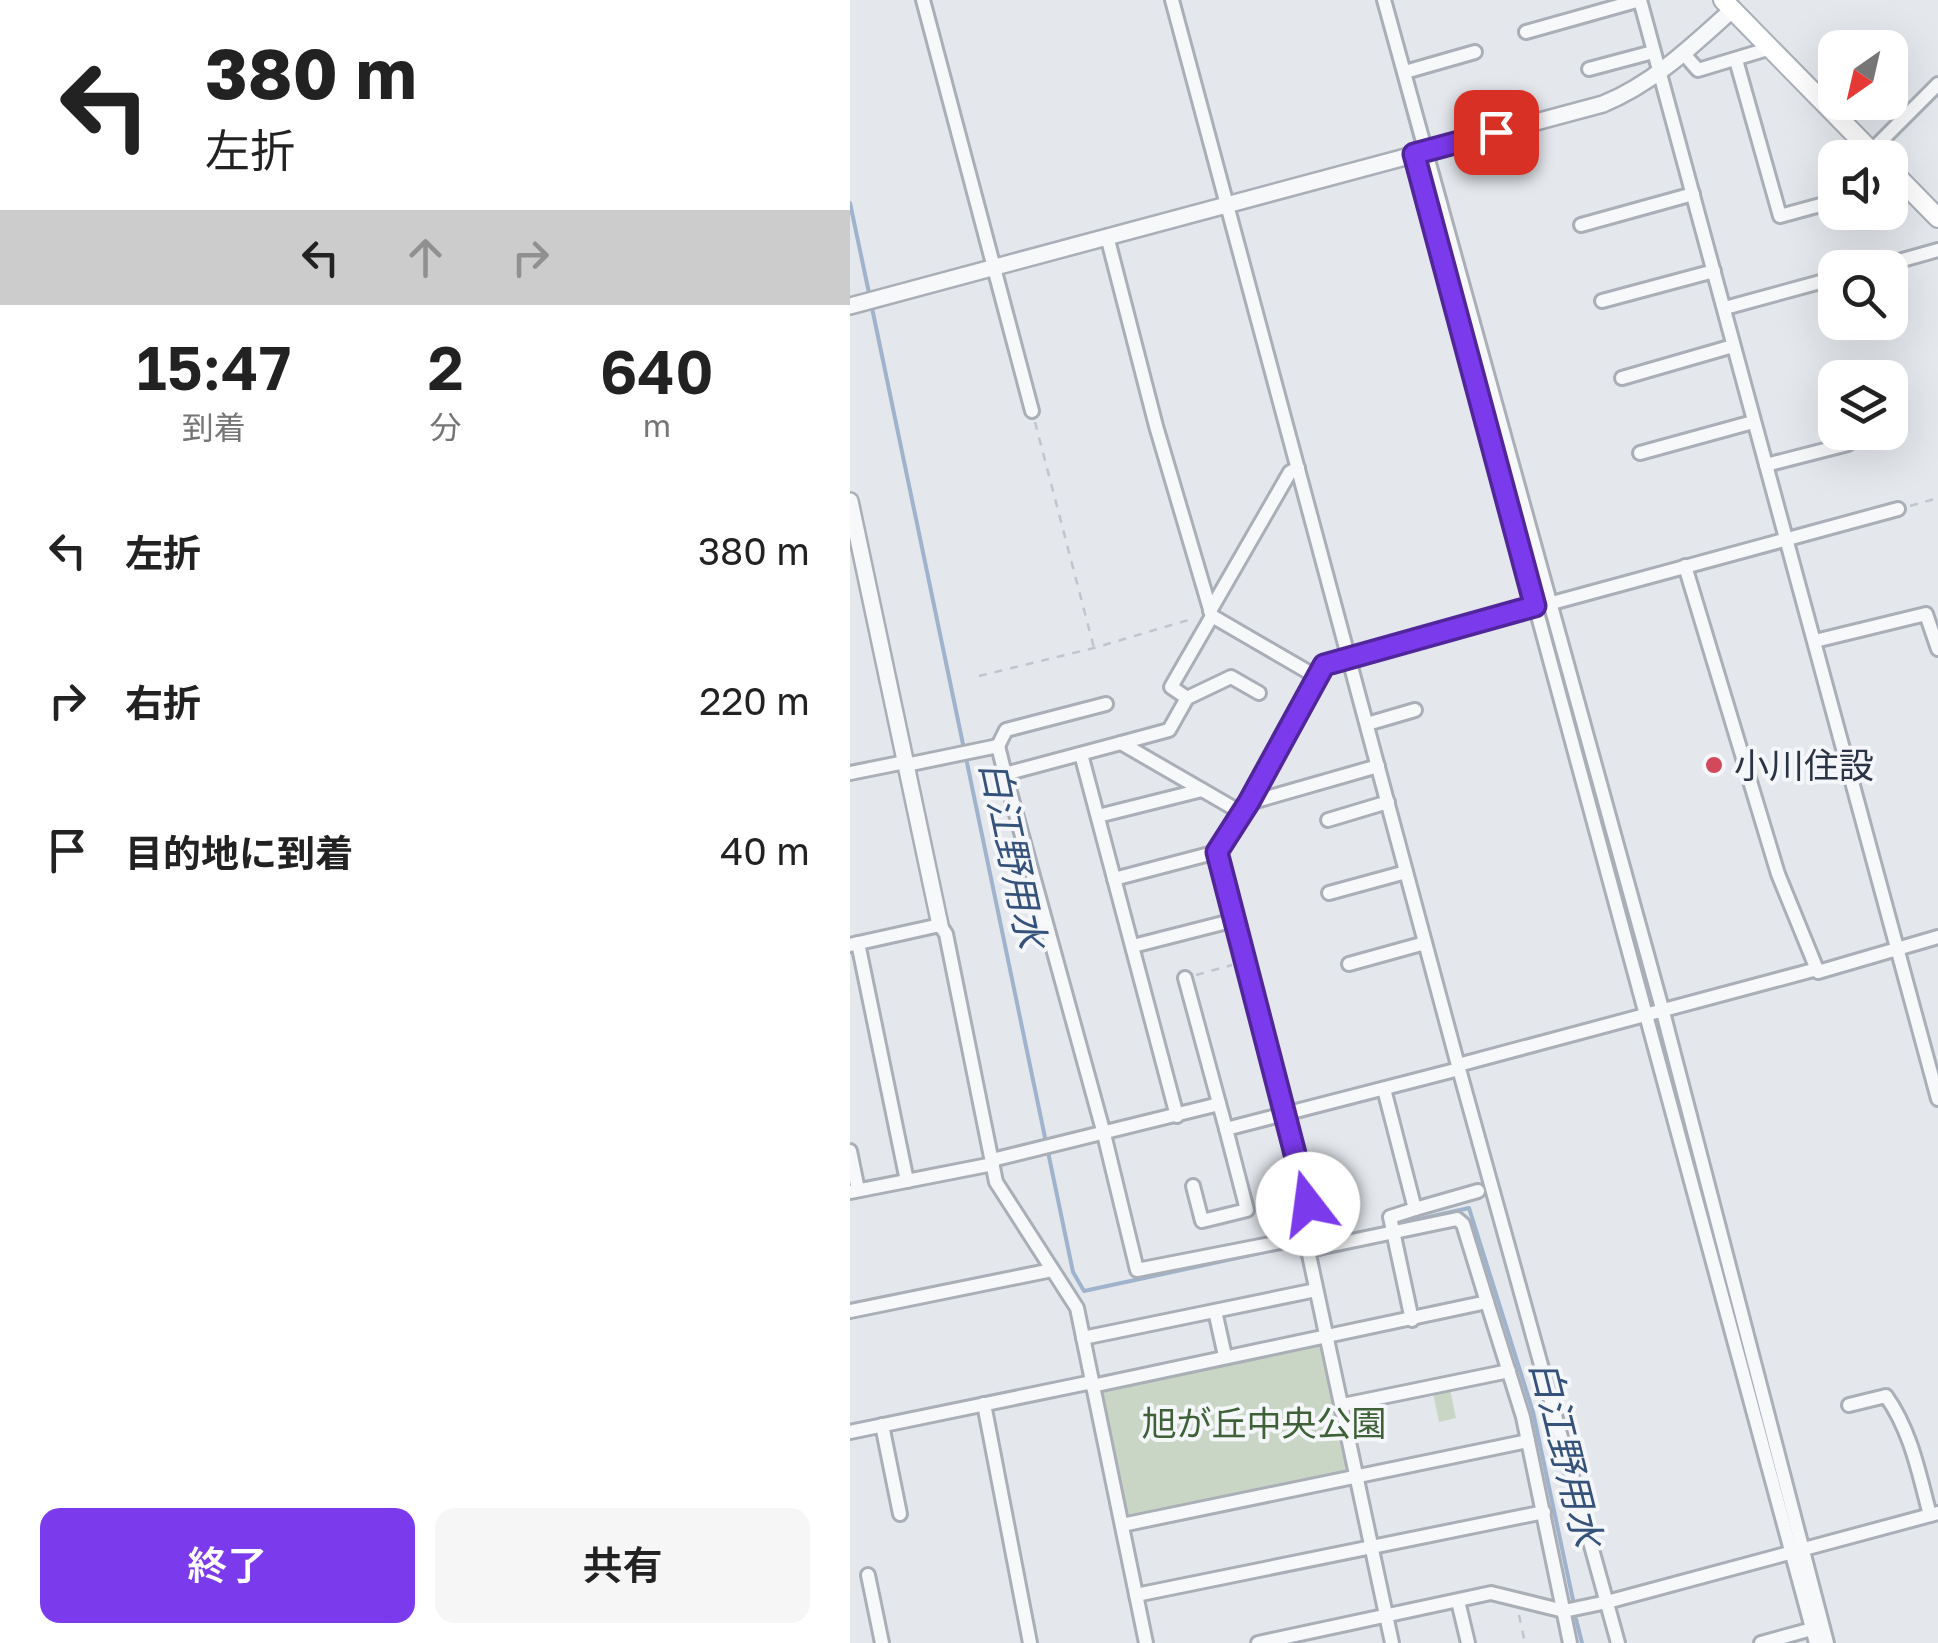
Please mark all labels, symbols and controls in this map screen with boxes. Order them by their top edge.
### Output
text: 380 m [205,30,417,114]
north arrow [1818,30,1908,120]
map controls [1818,30,1908,450]
icon: left [40,40,170,170]
pin [1454,90,1539,175]
icon: arrive [1469,105,1524,160]
text: 左折 [205,123,295,177]
button: sound [1818,140,1908,230]
icon: left [293,230,348,285]
icon: ahead [398,230,453,285]
icon: right [503,230,558,285]
button: search [1818,250,1908,340]
text: 15:47 [136,331,291,403]
text: 2 [428,331,464,403]
text: 640 [600,335,714,407]
button: layers [1818,360,1908,450]
text: m [643,406,671,444]
text: 到着 [182,408,246,446]
text: 分 [430,408,462,446]
icon: left [40,523,95,578]
text: 380 m [698,528,810,573]
text: 左折 [125,530,201,575]
icon: right [40,673,95,728]
text: 220 m [699,678,810,723]
text: 右折 [125,680,201,725]
place label: 小川住設 [1734,744,1874,786]
marker: 小川住設 [1703,754,1725,776]
water label: 白江野用水 [972,756,1057,956]
icon: arrive [40,823,95,878]
text: 40 m [720,828,810,873]
text: 目的地に到着 [125,830,353,875]
position arrow [1256,1152,1360,1256]
water label: 白江野用水 [1522,1355,1613,1554]
park label: 旭が丘中央公園 [1141,1402,1387,1444]
button: 終了 [40,1508,415,1623]
button: 共有 [435,1508,810,1623]

